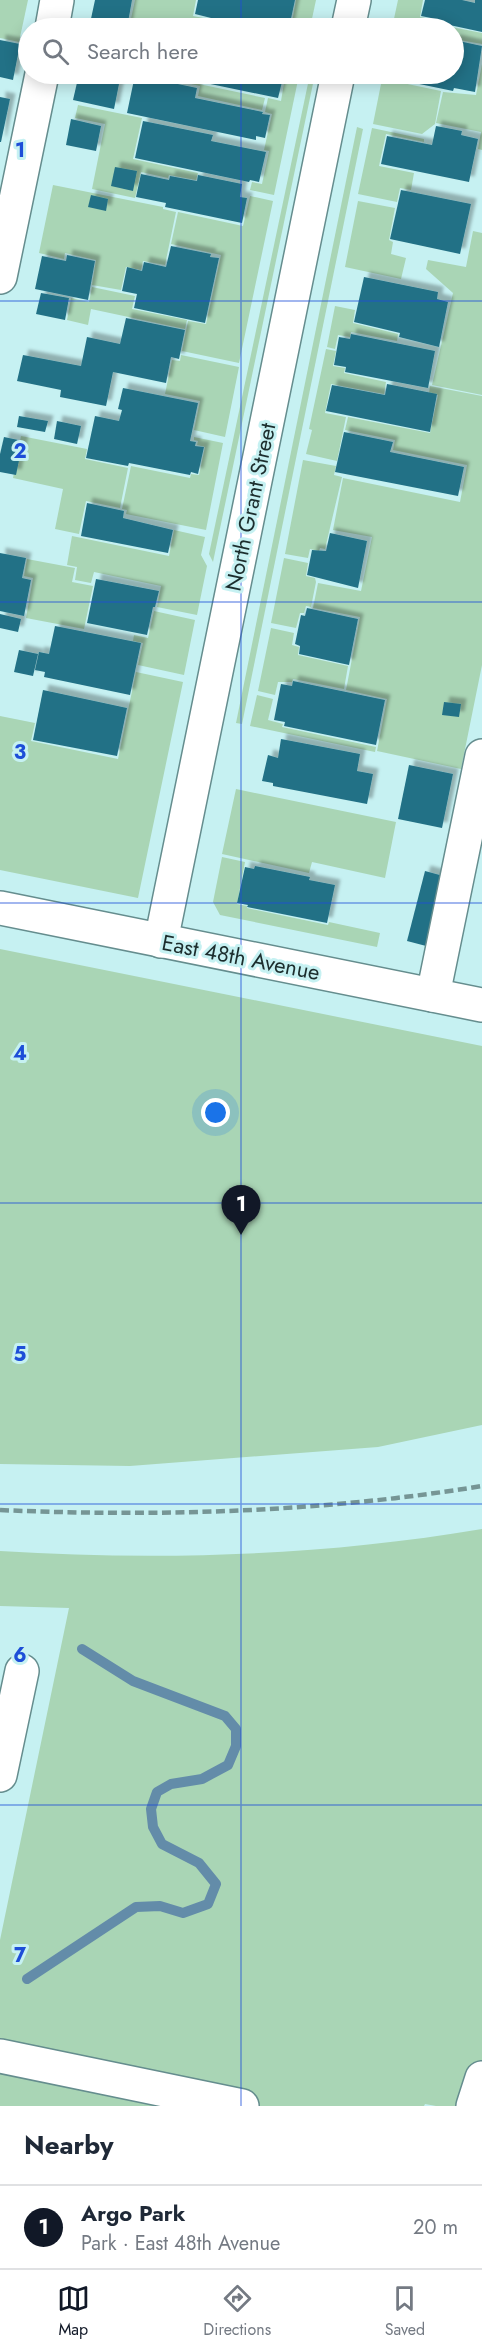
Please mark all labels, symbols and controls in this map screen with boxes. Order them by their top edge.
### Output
search box [18,18,464,84]
icon: search [39,35,72,68]
text: Search here [87,35,198,67]
text: 1 [15,136,25,165]
street label: North Grant Street [217,419,284,594]
text: 2 [13,437,27,466]
text: 3 [14,738,26,767]
street label: East 48th Avenue [159,926,323,988]
text: 4 [13,1039,27,1068]
your location [201,1098,230,1127]
pin: 1 [222,1186,260,1235]
text: 5 [14,1340,27,1369]
text: 6 [13,1641,27,1670]
text: 7 [14,1941,27,1970]
text: Nearby [24,2126,113,2164]
text: Argo Park [81,2197,186,2229]
text: 1 [38,2213,49,2242]
text: 20 m [413,2213,458,2242]
text: Park · East 48th Avenue [81,2229,280,2258]
tab: Map [57,2282,90,2341]
tab: Directions [203,2282,271,2341]
tab: Saved [385,2282,425,2341]

